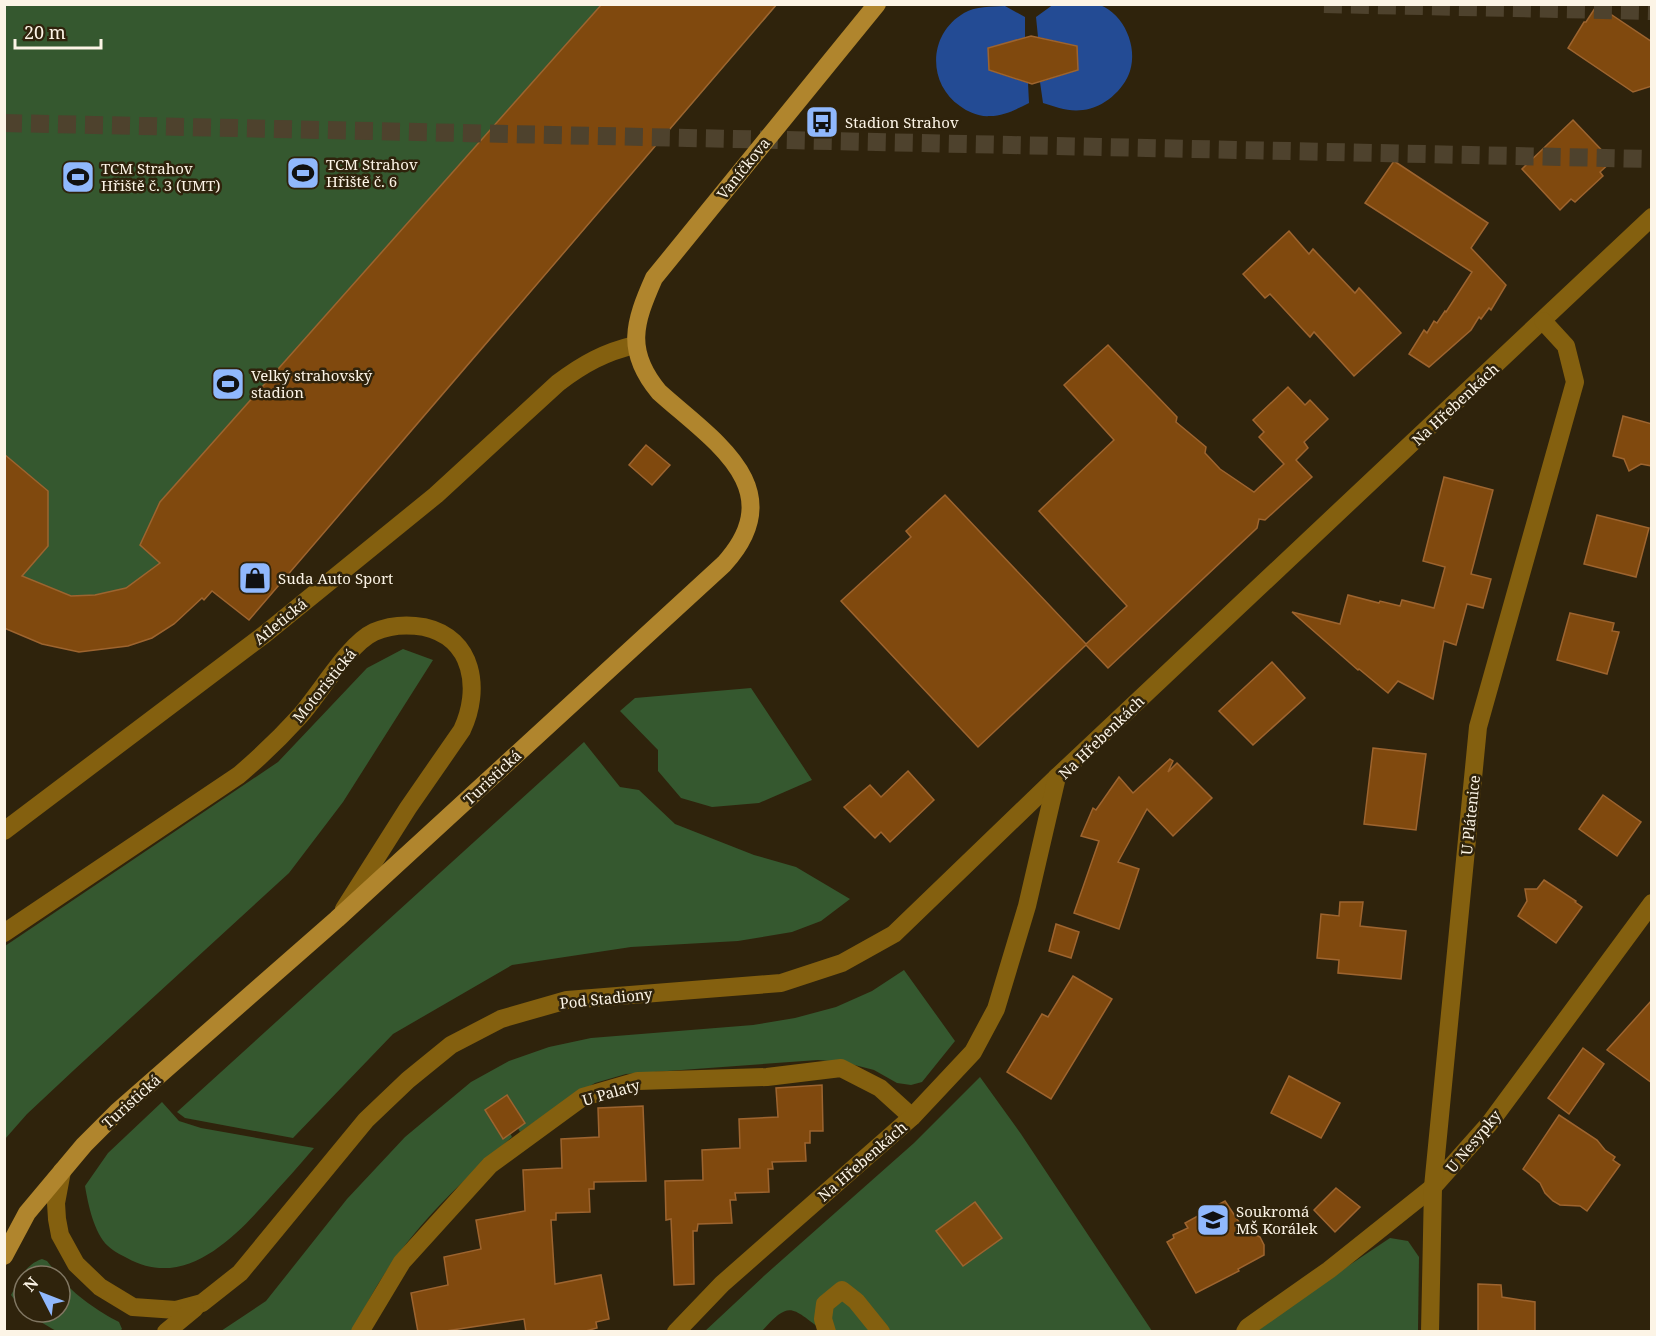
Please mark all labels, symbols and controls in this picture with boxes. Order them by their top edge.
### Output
scale bar [15,12,100,50]
text: 20 m [24,20,66,44]
bus stop icon: Stadion Strahov [804,104,840,140]
place label: Stadion Strahov [845,112,959,132]
street label: Vaníčkova [712,133,774,203]
place label: TCM Strahov Hřiště č. 6 [326,154,418,191]
sports icon: TCM Strahov Hřiště č. 6 [285,155,321,191]
place label: TCM Strahov Hřiště č. 3 (UMT) [101,158,220,195]
sports icon: TCM Strahov Hřiště č. 3 (UMT) [60,159,96,195]
street label: Na Hřebenkách [1407,358,1503,449]
place label: Velký strahovský stadion [251,365,373,402]
sports icon: Velký strahovský stadion [210,366,246,402]
shop icon: Suda Auto Sport [237,560,273,596]
place label: Suda Auto Sport [278,568,393,588]
street label: Atletická [249,593,311,649]
street label: Motoristická [288,644,360,726]
street label: Na Hřebenkách [1054,691,1149,783]
street label: Turistická [459,745,525,809]
street label: U Plátenice [1456,774,1484,856]
street label: Pod Stadiony [559,983,654,1013]
street label: Turistická [98,1069,164,1133]
street label: U Palaty [580,1074,643,1110]
street label: U Nesypky [1441,1105,1505,1176]
street label: Na Hřebenkách [813,1116,911,1205]
place label: Soukromá MŠ Korálek [1236,1201,1318,1238]
school or university icon: Soukromá MŠ Korálek [1195,1202,1231,1238]
north arrow [12,1264,72,1324]
text: N [18,1272,44,1296]

